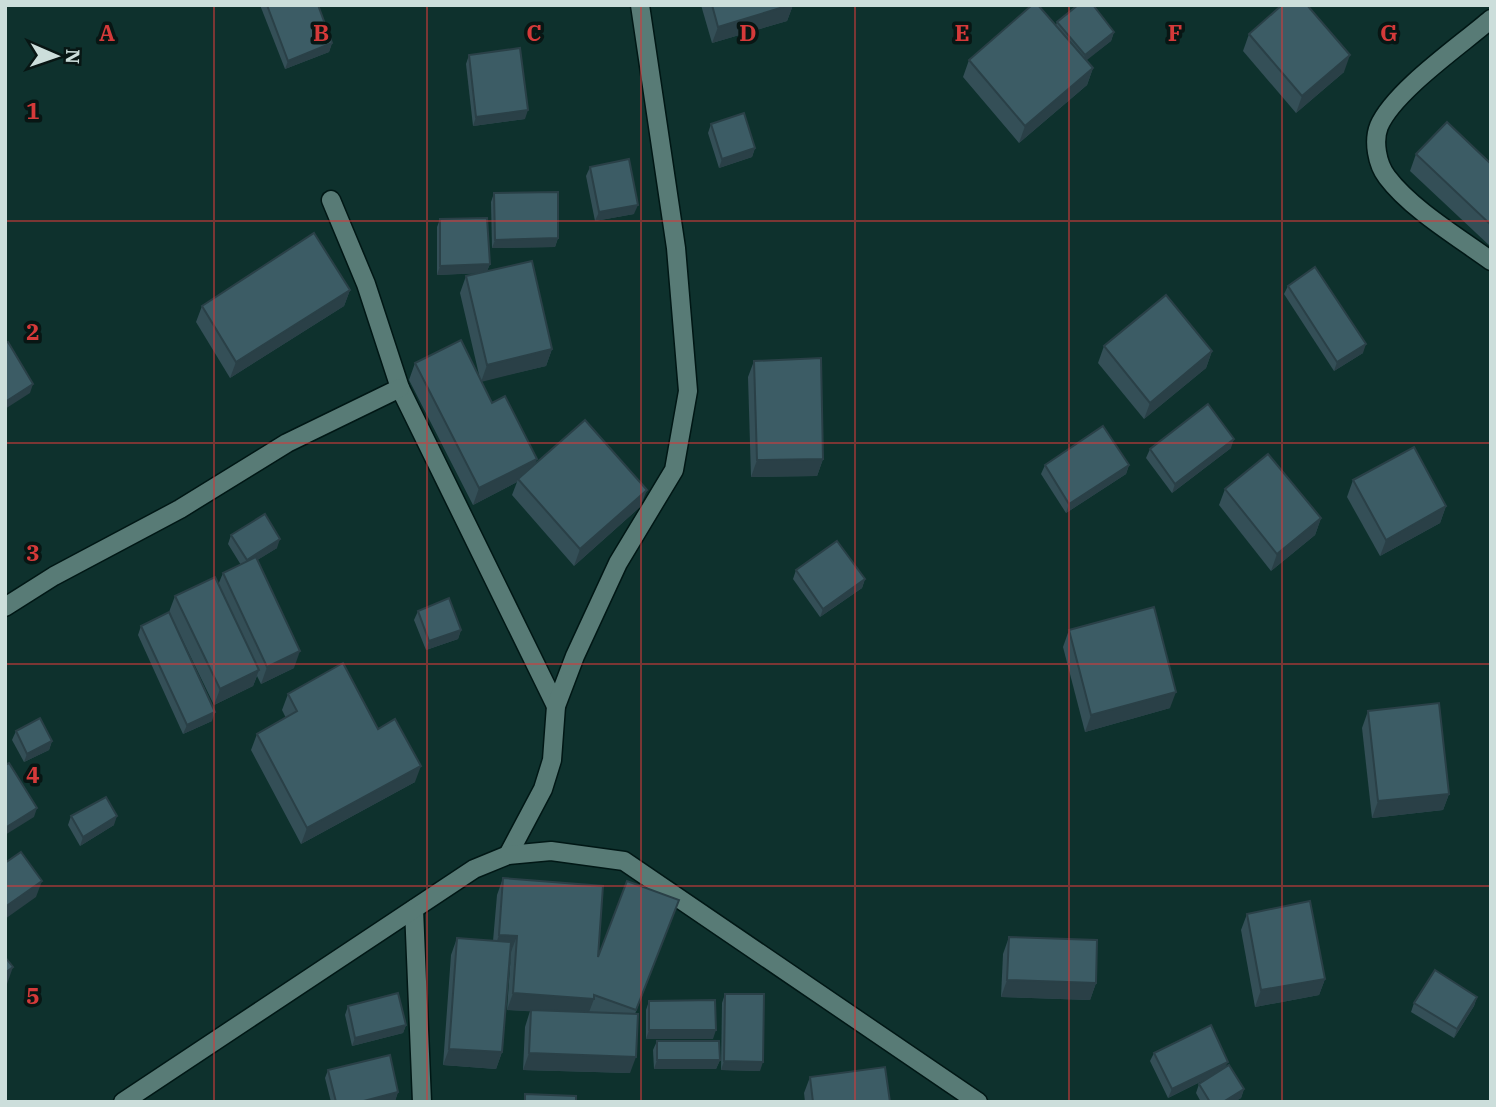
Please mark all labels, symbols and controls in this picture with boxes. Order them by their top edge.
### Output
text: A [99,17,115,47]
text: B [313,17,329,47]
text: C [526,17,542,47]
text: D [739,17,757,47]
text: E [954,17,970,47]
text: F [1168,17,1182,47]
text: G [1380,17,1398,47]
north arrow [21,21,91,91]
text: N [61,49,85,65]
text: 1 [26,95,40,125]
text: 2 [26,316,40,346]
text: 3 [26,537,40,567]
text: 4 [26,759,40,789]
text: 5 [26,980,40,1010]

